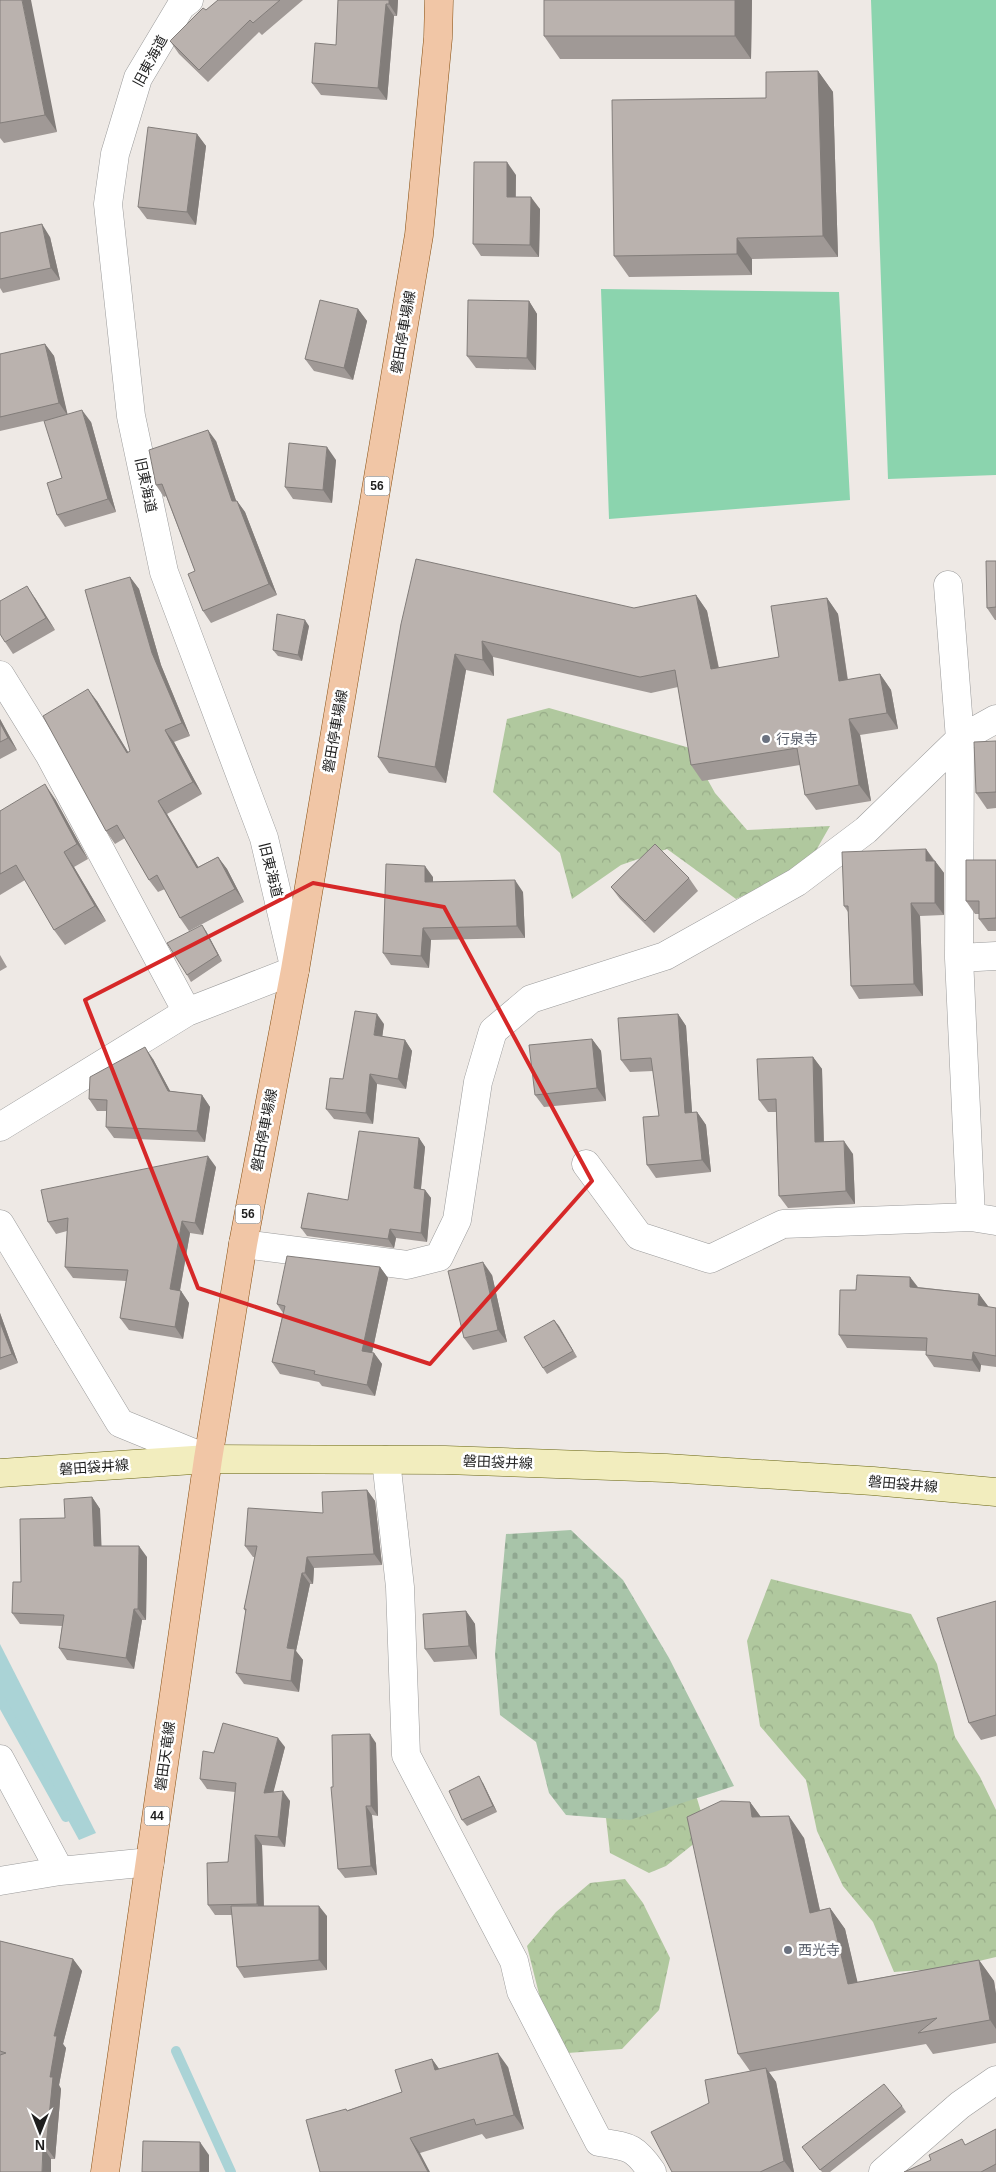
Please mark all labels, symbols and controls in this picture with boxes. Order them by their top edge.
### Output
street label: 旧東海道 [130,33,170,89]
street label: 磐田停車場線 [388,289,418,375]
street label: 旧東海道 [132,456,160,514]
road number: 56 [364,476,390,496]
street label: 磐田停車場線 [320,688,350,774]
place label: 行泉寺 [776,731,818,747]
marker: 行泉寺 [760,733,772,745]
street label: 旧東海道 [256,841,286,899]
street label: 磐田停車場線 [248,1087,280,1173]
road number: 56 [236,1204,260,1224]
street label: 磐田袋井線 [463,1453,533,1471]
street label: 磐田袋井線 [59,1457,129,1477]
street label: 磐田袋井線 [867,1473,939,1495]
street label: 磐田天竜線 [152,1720,178,1792]
road number: 44 [144,1806,170,1825]
place label: 西光寺 [798,1942,840,1958]
marker: 西光寺 [782,1944,794,1956]
north arrow [15,2107,65,2157]
text: N [35,2137,45,2153]

